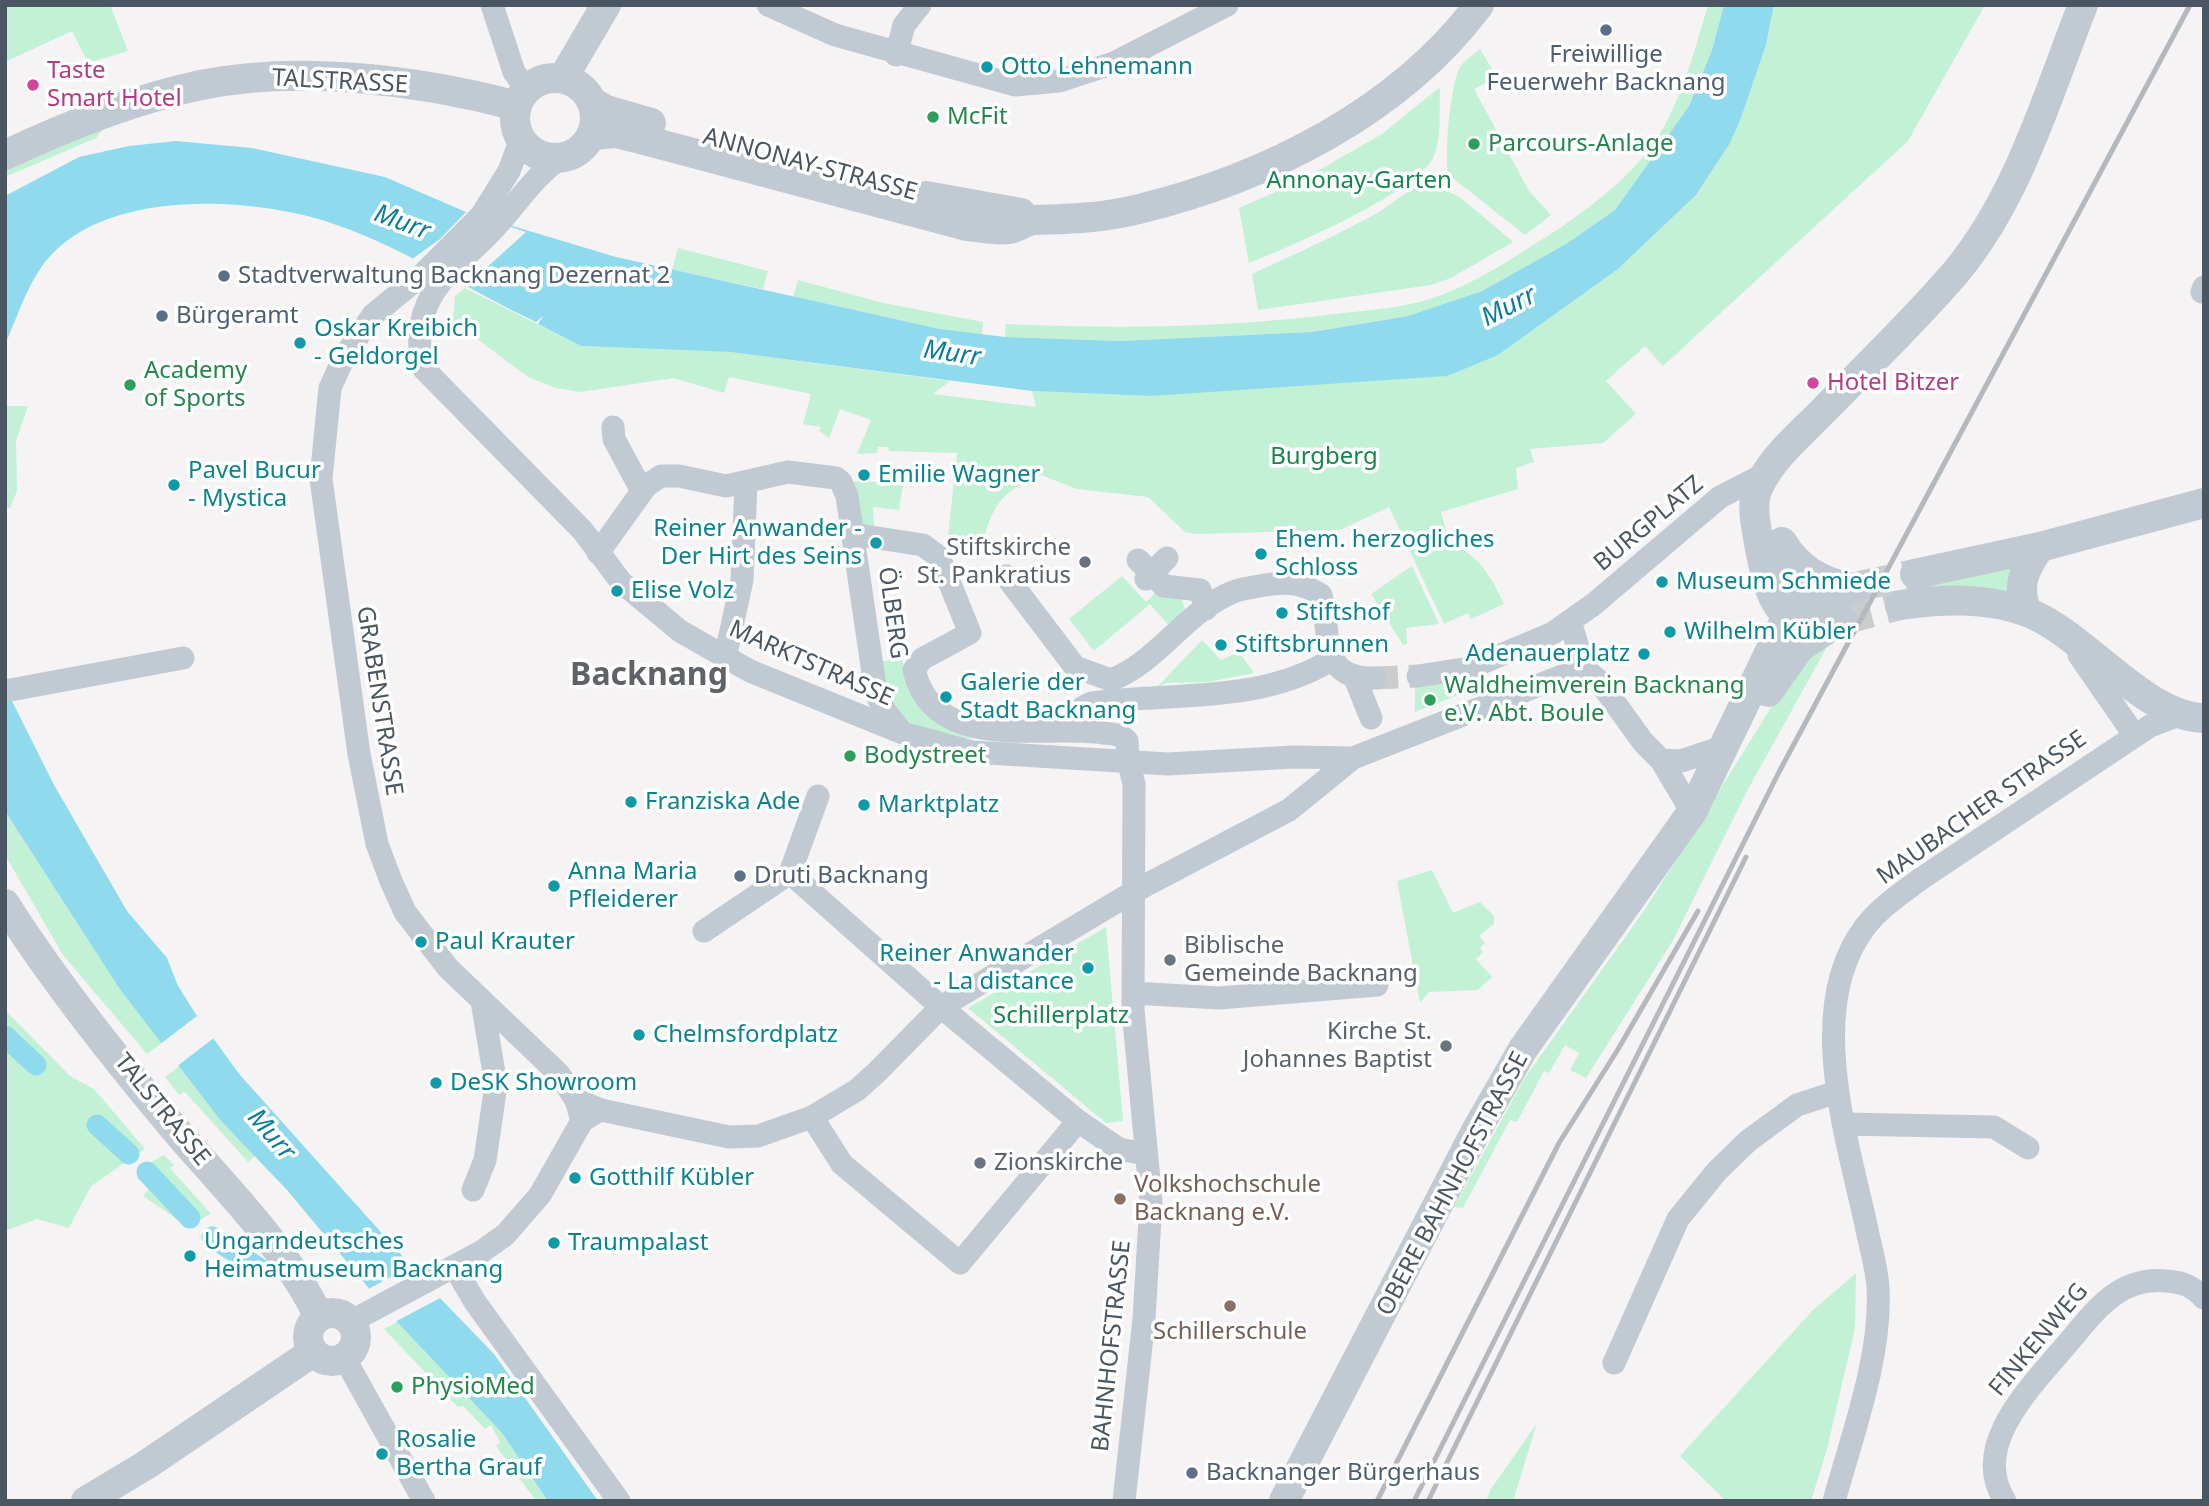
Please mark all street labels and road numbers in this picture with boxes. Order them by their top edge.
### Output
street label: TALSTRASSE [271,64,409,100]
street label: ANNONAY-STRASSE [700,123,920,207]
street label: BURGPLATZ [1589,470,1709,578]
street label: ÖLBERG [871,565,913,661]
street label: GRABENSTRASSE [350,604,408,798]
street label: MARKTSTRASSE [724,615,898,713]
street label: MAUBACHER STRASSE [1872,725,2092,891]
street label: OBERE BAHNHOFSTRASSE [1371,1047,1535,1321]
street label: TALSTRASSE [108,1048,216,1172]
street label: BAHNHOFSTRASSE [1087,1239,1137,1453]
street label: FINKENWEG [1983,1278,2095,1402]

